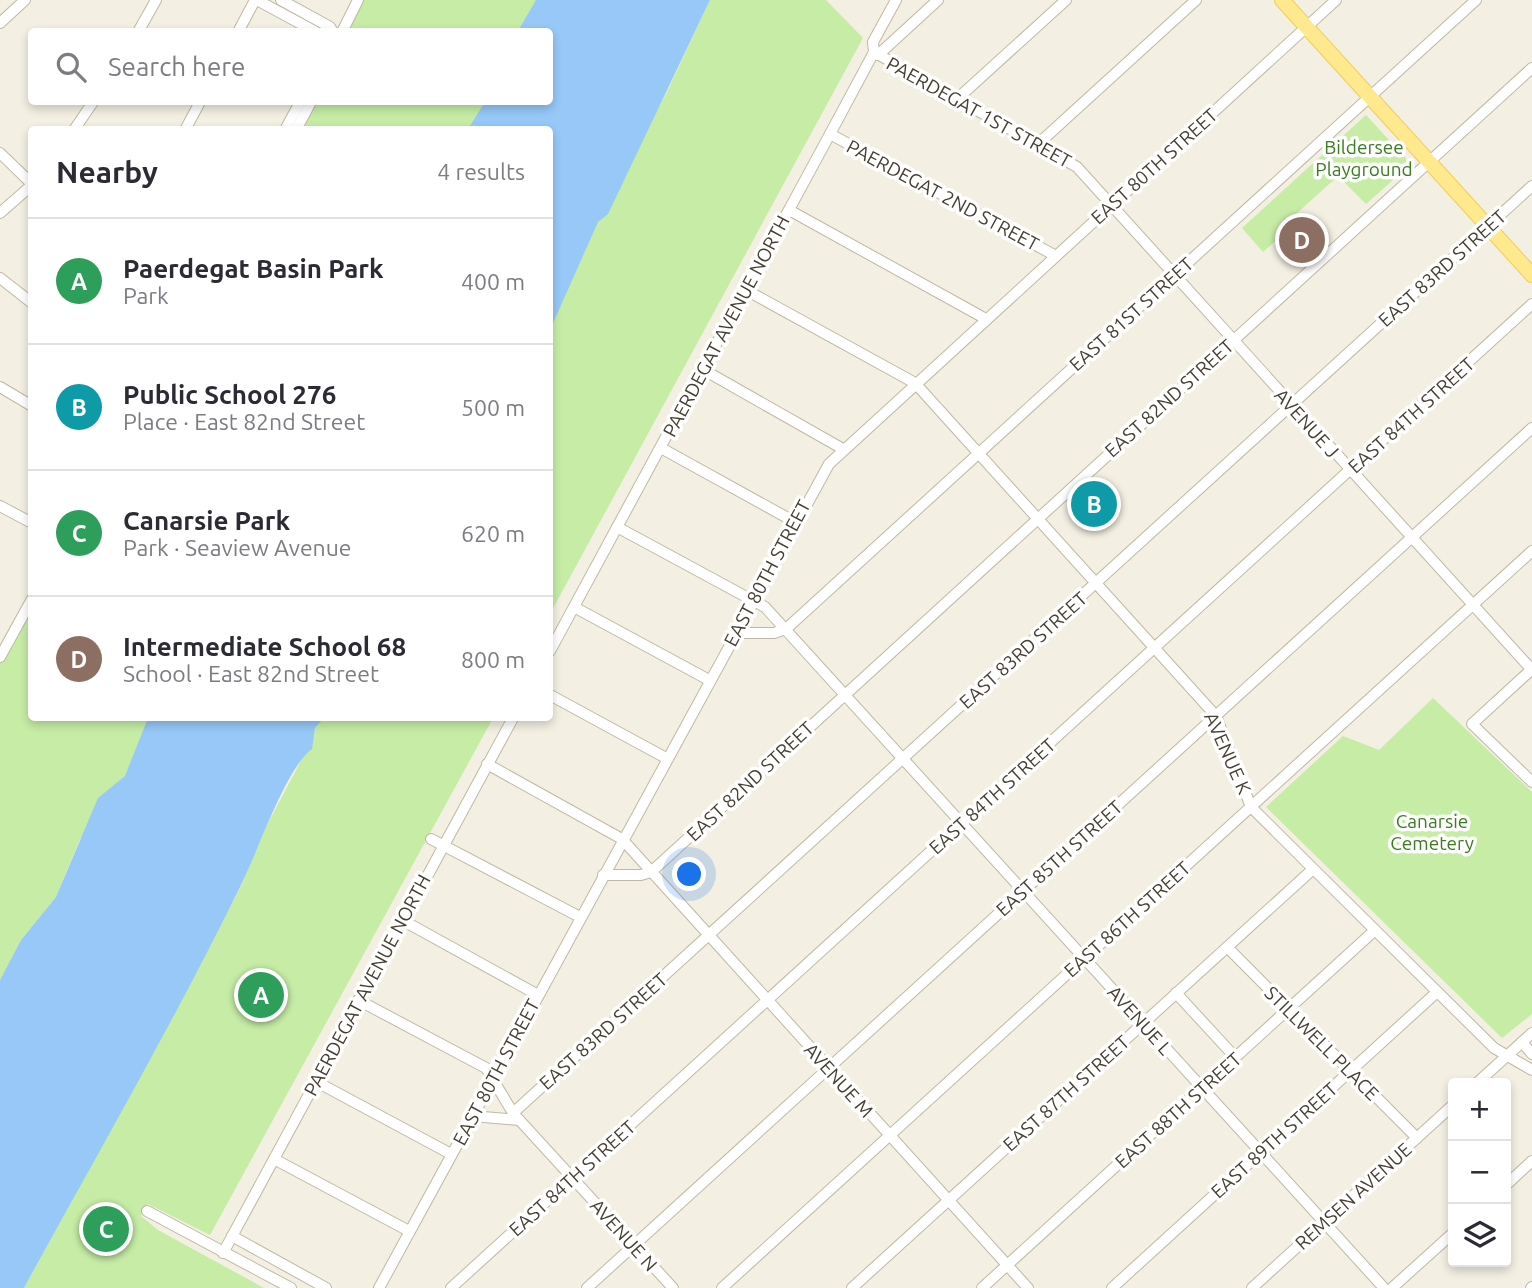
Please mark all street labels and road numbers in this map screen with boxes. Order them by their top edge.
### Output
street label: PAERDEGAT 1ST STREET [883,52,1076,172]
street label: EAST 80TH STREET [1086,103,1222,228]
street label: PAERDEGAT 2ND STREET [843,135,1043,255]
street label: EAST 83RD STREET [1374,205,1511,331]
street label: PAERDEGAT AVENUE NORTH [658,212,794,440]
street label: EAST 81ST STREET [1065,252,1198,375]
street label: EAST 82ND STREET [1100,334,1238,462]
street label: EAST 84TH STREET [1343,352,1479,477]
street label: AVENUE J [1270,384,1344,462]
street label: EAST 80TH STREET [719,496,815,650]
street label: EAST 83RD STREET [955,587,1092,713]
street label: AVENUE K [1200,709,1256,798]
street label: EAST 82ND STREET [682,716,818,845]
street label: EAST 84TH STREET [924,733,1060,858]
street label: EAST 85TH STREET [991,795,1127,920]
street label: EAST 86TH STREET [1059,856,1195,981]
street label: PAERDEGAT AVENUE NORTH [299,871,435,1099]
street label: EAST 83RD STREET [535,968,672,1094]
street label: AVENUE L [1103,981,1177,1059]
street label: STILLWELL PLACE [1260,981,1384,1105]
street label: EAST 80TH STREET [448,995,544,1149]
street label: EAST 87TH STREET [998,1030,1134,1155]
street label: AVENUE M [800,1038,878,1122]
street label: EAST 88TH STREET [1110,1047,1246,1172]
street label: EAST 89TH STREET [1206,1077,1342,1202]
street label: EAST 84TH STREET [504,1115,640,1240]
street label: REMSEN AVENUE [1290,1138,1416,1254]
street label: AVENUE N [586,1194,662,1276]

